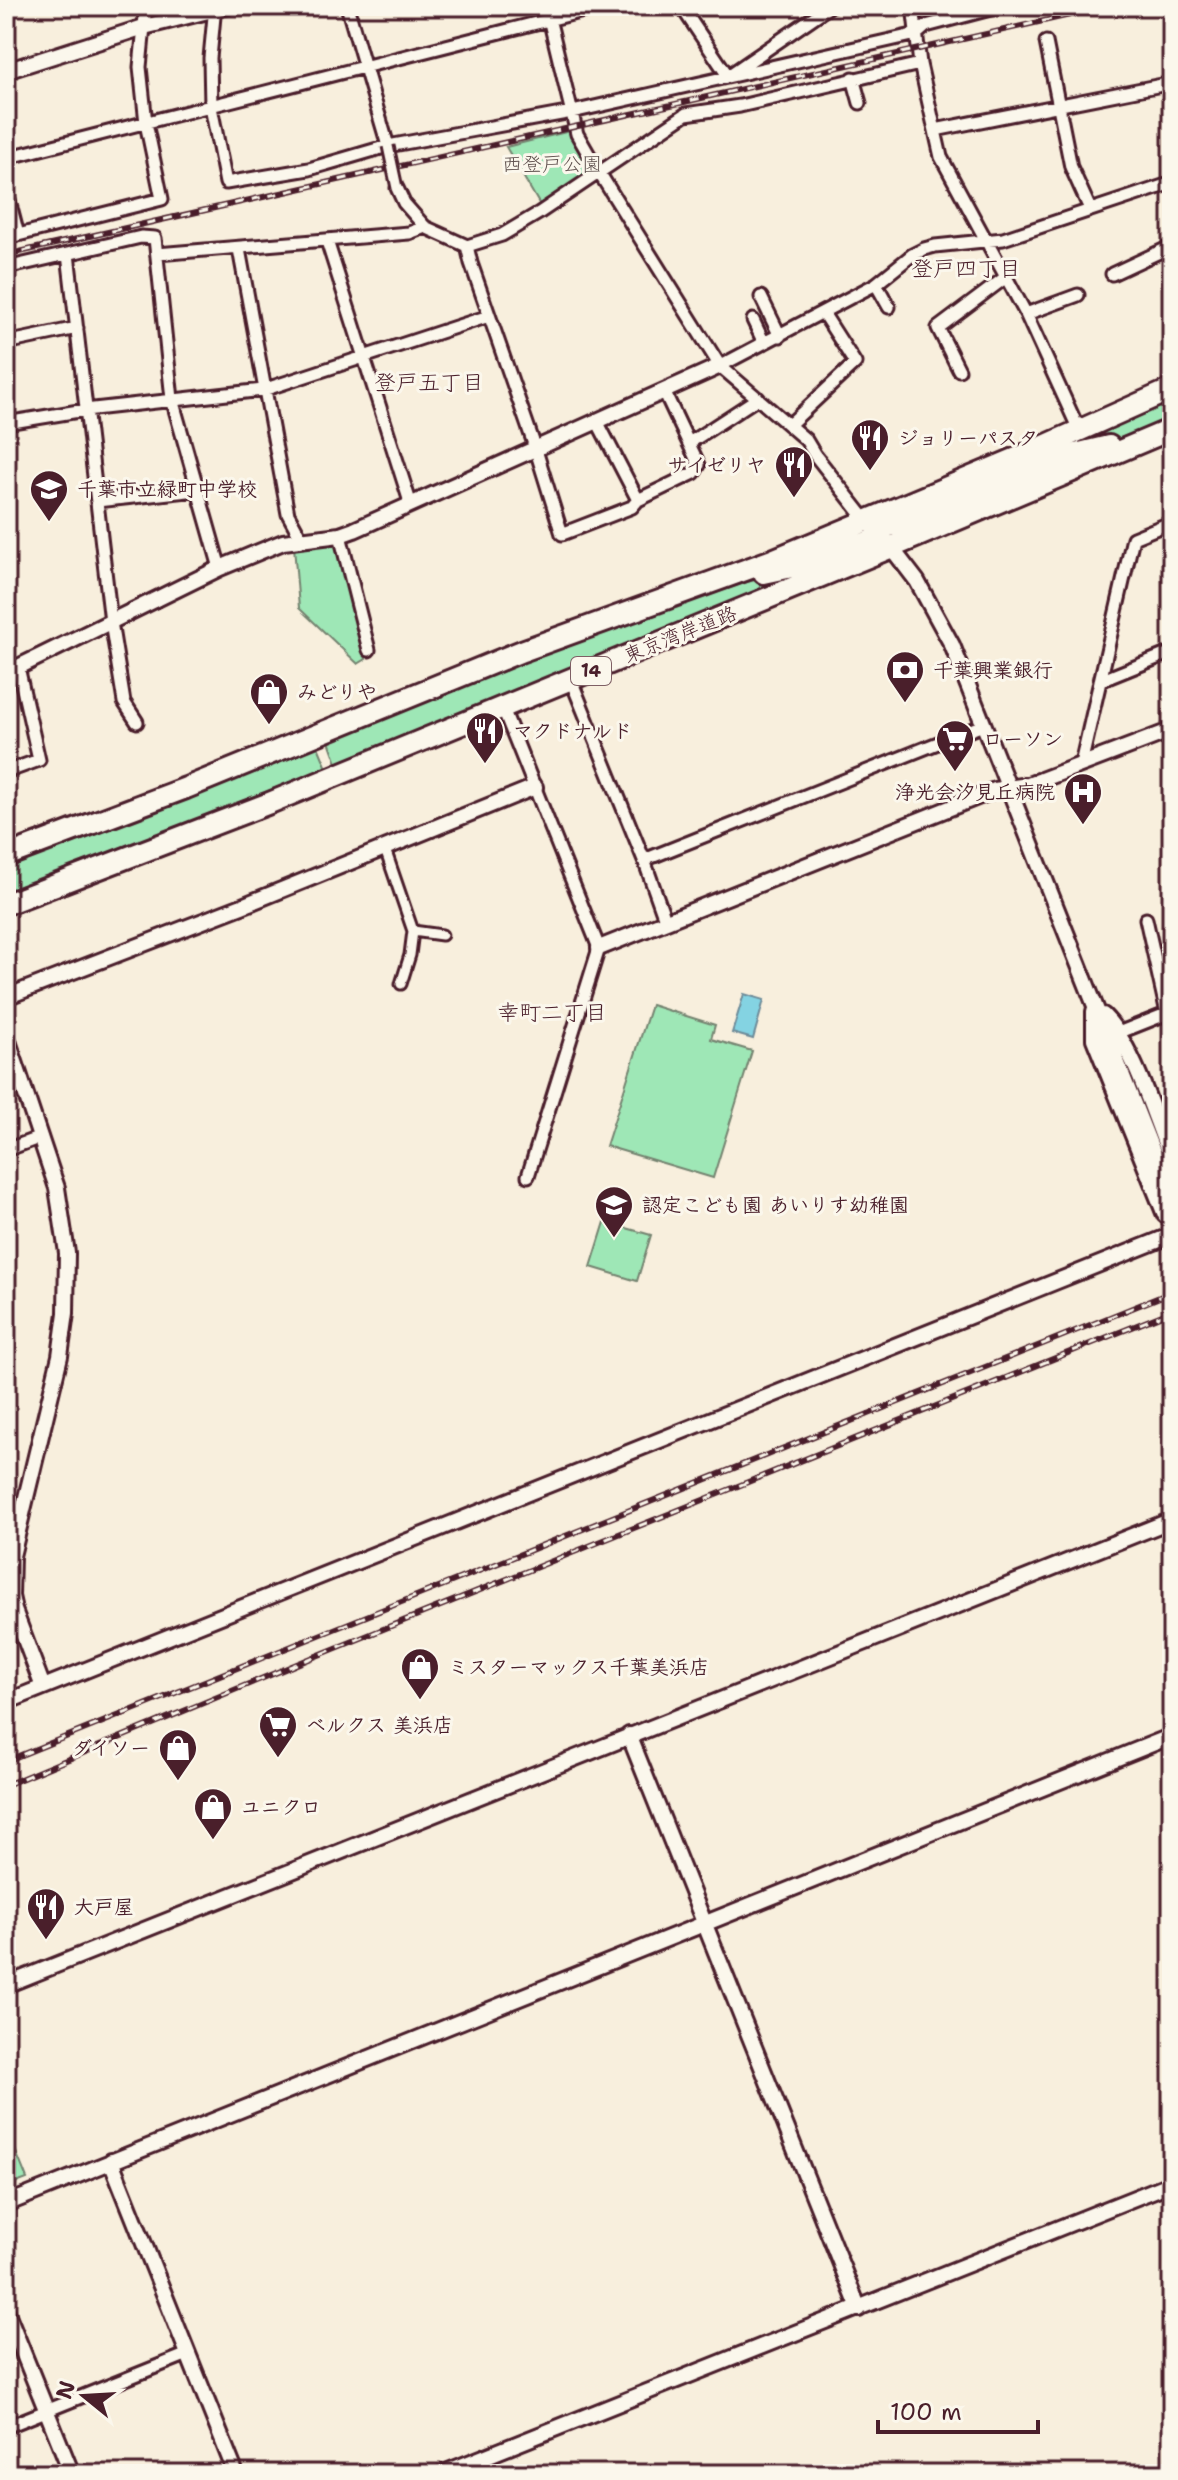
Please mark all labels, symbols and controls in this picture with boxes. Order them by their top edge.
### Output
park label: 西登戸公園 [502,151,602,177]
district label: 登戸四丁目 [911,254,1021,283]
district label: 登戸五丁目 [374,368,484,397]
restaurant icon: ジョリーパスタ [849,417,891,472]
place label: ジョリーパスタ [898,425,1038,451]
restaurant icon: サイゼリヤ [773,444,815,499]
place label: サイゼリヤ [667,452,766,478]
school or university icon: 千葉市立緑町中学校 [28,468,70,523]
place label: 千葉市立緑町中学校 [77,476,257,502]
street label: 東京湾岸道路 [619,599,741,669]
bank icon: 千葉興業銀行 [884,649,926,704]
road number: 14 [571,657,611,685]
place label: 千葉興業銀行 [933,657,1053,683]
shop icon: みどりや [248,671,290,726]
place label: みどりや [297,679,377,705]
restaurant icon: マクドナルド [464,710,506,765]
place label: マクドナルド [513,718,632,744]
supermarket icon: ローソン [934,718,976,773]
place label: ローソン [983,726,1063,752]
hospital icon: 浄光会汐見丘病院 [1062,771,1104,826]
place label: 浄光会汐見丘病院 [895,779,1055,805]
district label: 幸町二丁目 [497,998,607,1027]
school or university icon: 認定こども園 あいりす幼稚園 [593,1184,635,1239]
place label: 認定こども園 あいりす幼稚園 [642,1192,909,1218]
shop icon: ミスターマックス千葉美浜店 [399,1646,441,1701]
place label: ミスターマックス千葉美浜店 [448,1654,709,1680]
supermarket icon: ベルクス 美浜店 [257,1704,299,1759]
place label: ベルクス 美浜店 [306,1712,453,1738]
shop icon: ダイソー [157,1727,199,1782]
place label: ダイソー [72,1735,150,1761]
shop icon: ユニクロ [192,1786,234,1841]
place label: ユニクロ [241,1794,321,1820]
restaurant icon: 大戸屋 [25,1886,67,1941]
place label: 大戸屋 [74,1894,134,1920]
north arrow [44,2356,124,2436]
text: N [49,2377,82,2403]
scale bar [878,2384,1038,2434]
text: 100 m [890,2396,962,2428]

